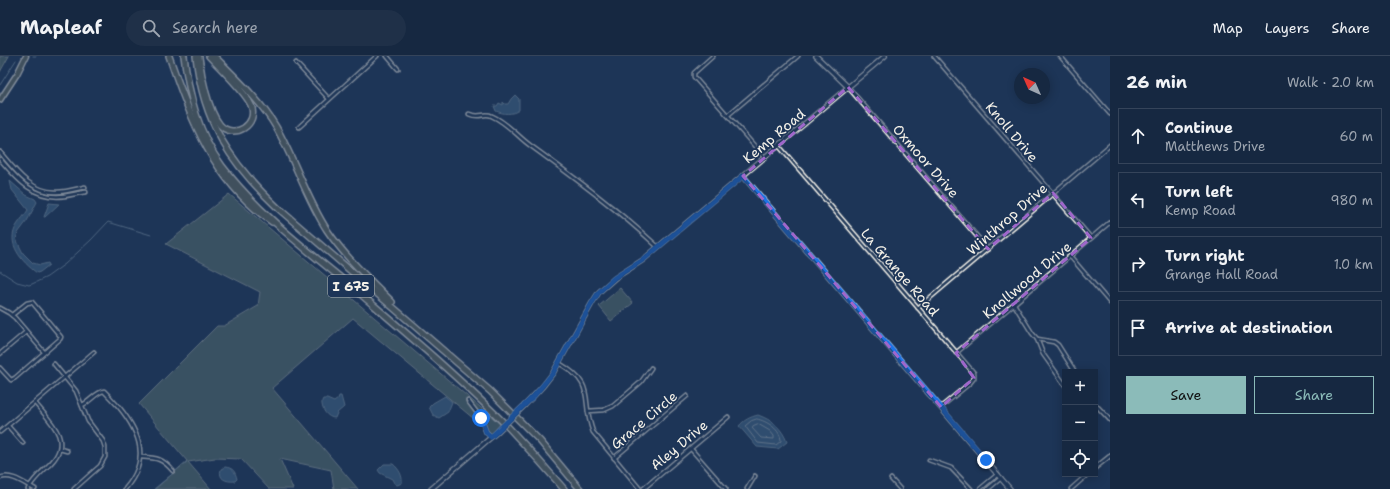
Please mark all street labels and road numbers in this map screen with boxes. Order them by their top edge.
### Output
street label: Knoll Drive [982,98,1042,166]
street label: Kemp Road [739,105,809,167]
street label: Oxmoor Drive [889,120,963,202]
street label: Winthrop Drive [963,179,1051,259]
street label: La Grange Road [857,224,943,320]
street label: Knollwood Drive [979,237,1075,322]
road number: I 675 [328,275,374,297]
street label: Grace Circle [607,387,681,453]
street label: Aley Drive [647,416,711,474]

